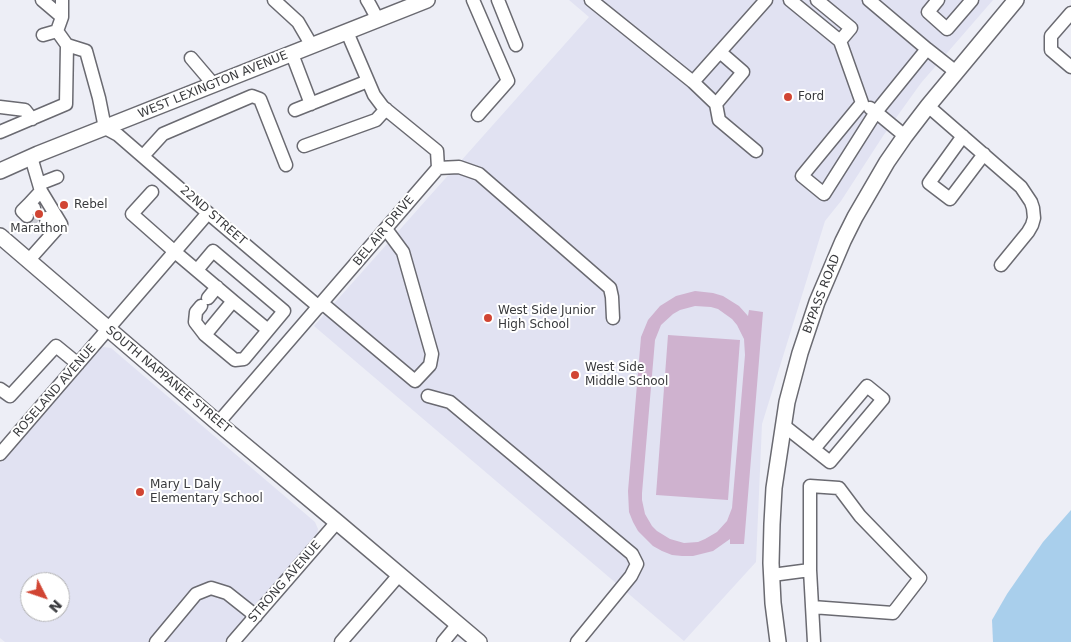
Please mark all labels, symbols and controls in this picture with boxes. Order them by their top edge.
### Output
street label: WEST LEXINGTON AVENUE [136,48,290,122]
place label: Ford [798,90,824,104]
marker: Ford [782,91,794,103]
street label: 22ND STREET [177,183,249,249]
street label: BEL AIR DRIVE [350,193,418,269]
place label: Rebel [74,198,108,212]
marker: Rebel [58,199,70,211]
marker: Marathon [33,208,45,220]
place label: Marathon [10,222,68,236]
street label: BYPASS ROAD [800,252,844,336]
place label: West Side Junior High School [498,304,595,332]
marker: West Side Junior High School [482,312,494,324]
street label: SOUTH NAPPANEE STREET [103,323,233,437]
street label: ROSELAND AVENUE [11,341,99,441]
place label: West Side Middle School [585,361,668,389]
marker: West Side Middle School [569,369,581,381]
place label: Mary L Daly Elementary School [150,478,263,506]
marker: Mary L Daly Elementary School [134,486,146,498]
street label: STRONG AVENUE [246,538,324,626]
north arrow [20,572,70,622]
text: N [46,597,65,616]

